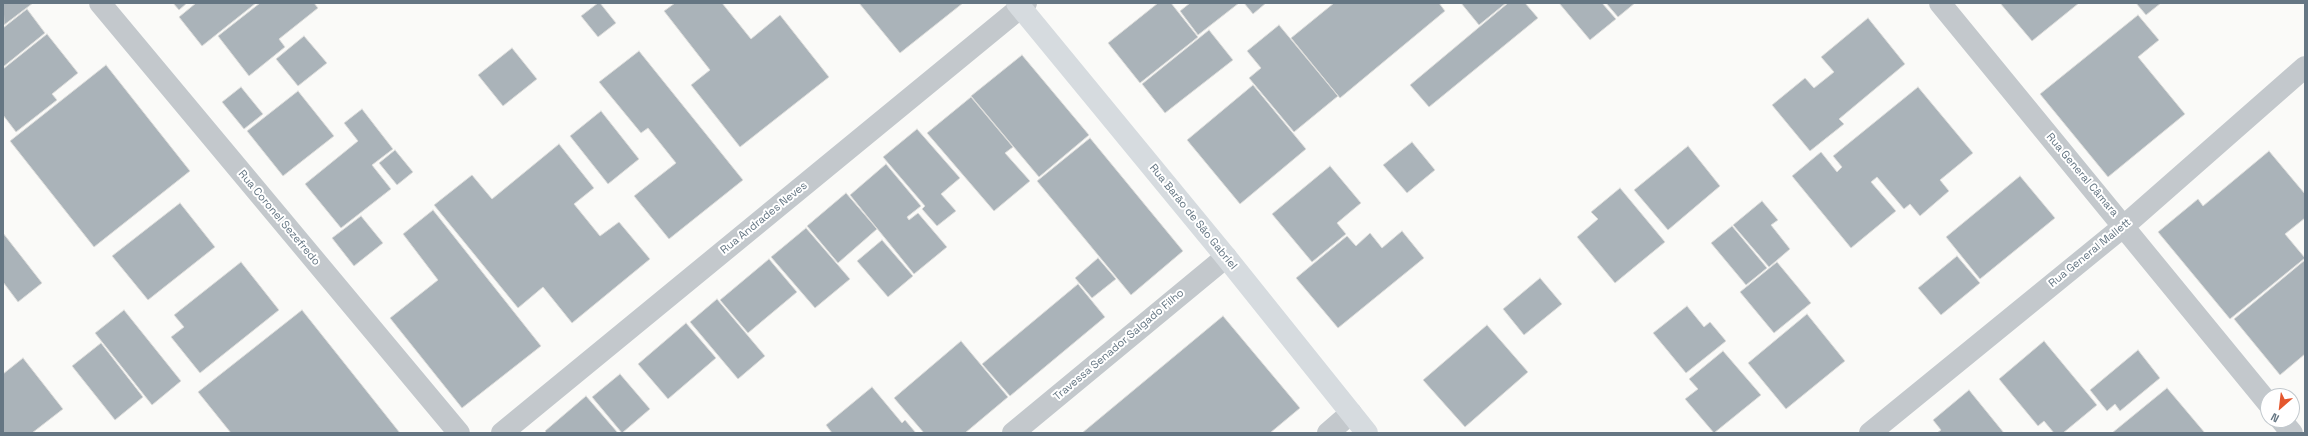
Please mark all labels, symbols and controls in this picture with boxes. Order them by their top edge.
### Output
street label: Rua General Câmara [2043,130,2121,220]
street label: Rua Barão de São Gabriel [1146,162,1240,272]
street label: Rua Coronel Sezefredo [235,168,323,268]
street label: Rua Andrades Neves [718,179,810,257]
street label: Rua General Mallett [2046,216,2134,290]
street label: Travessa Senador Salgado Filho [1051,287,1187,403]
north arrow [2260,388,2300,428]
text: N [2268,410,2281,426]

